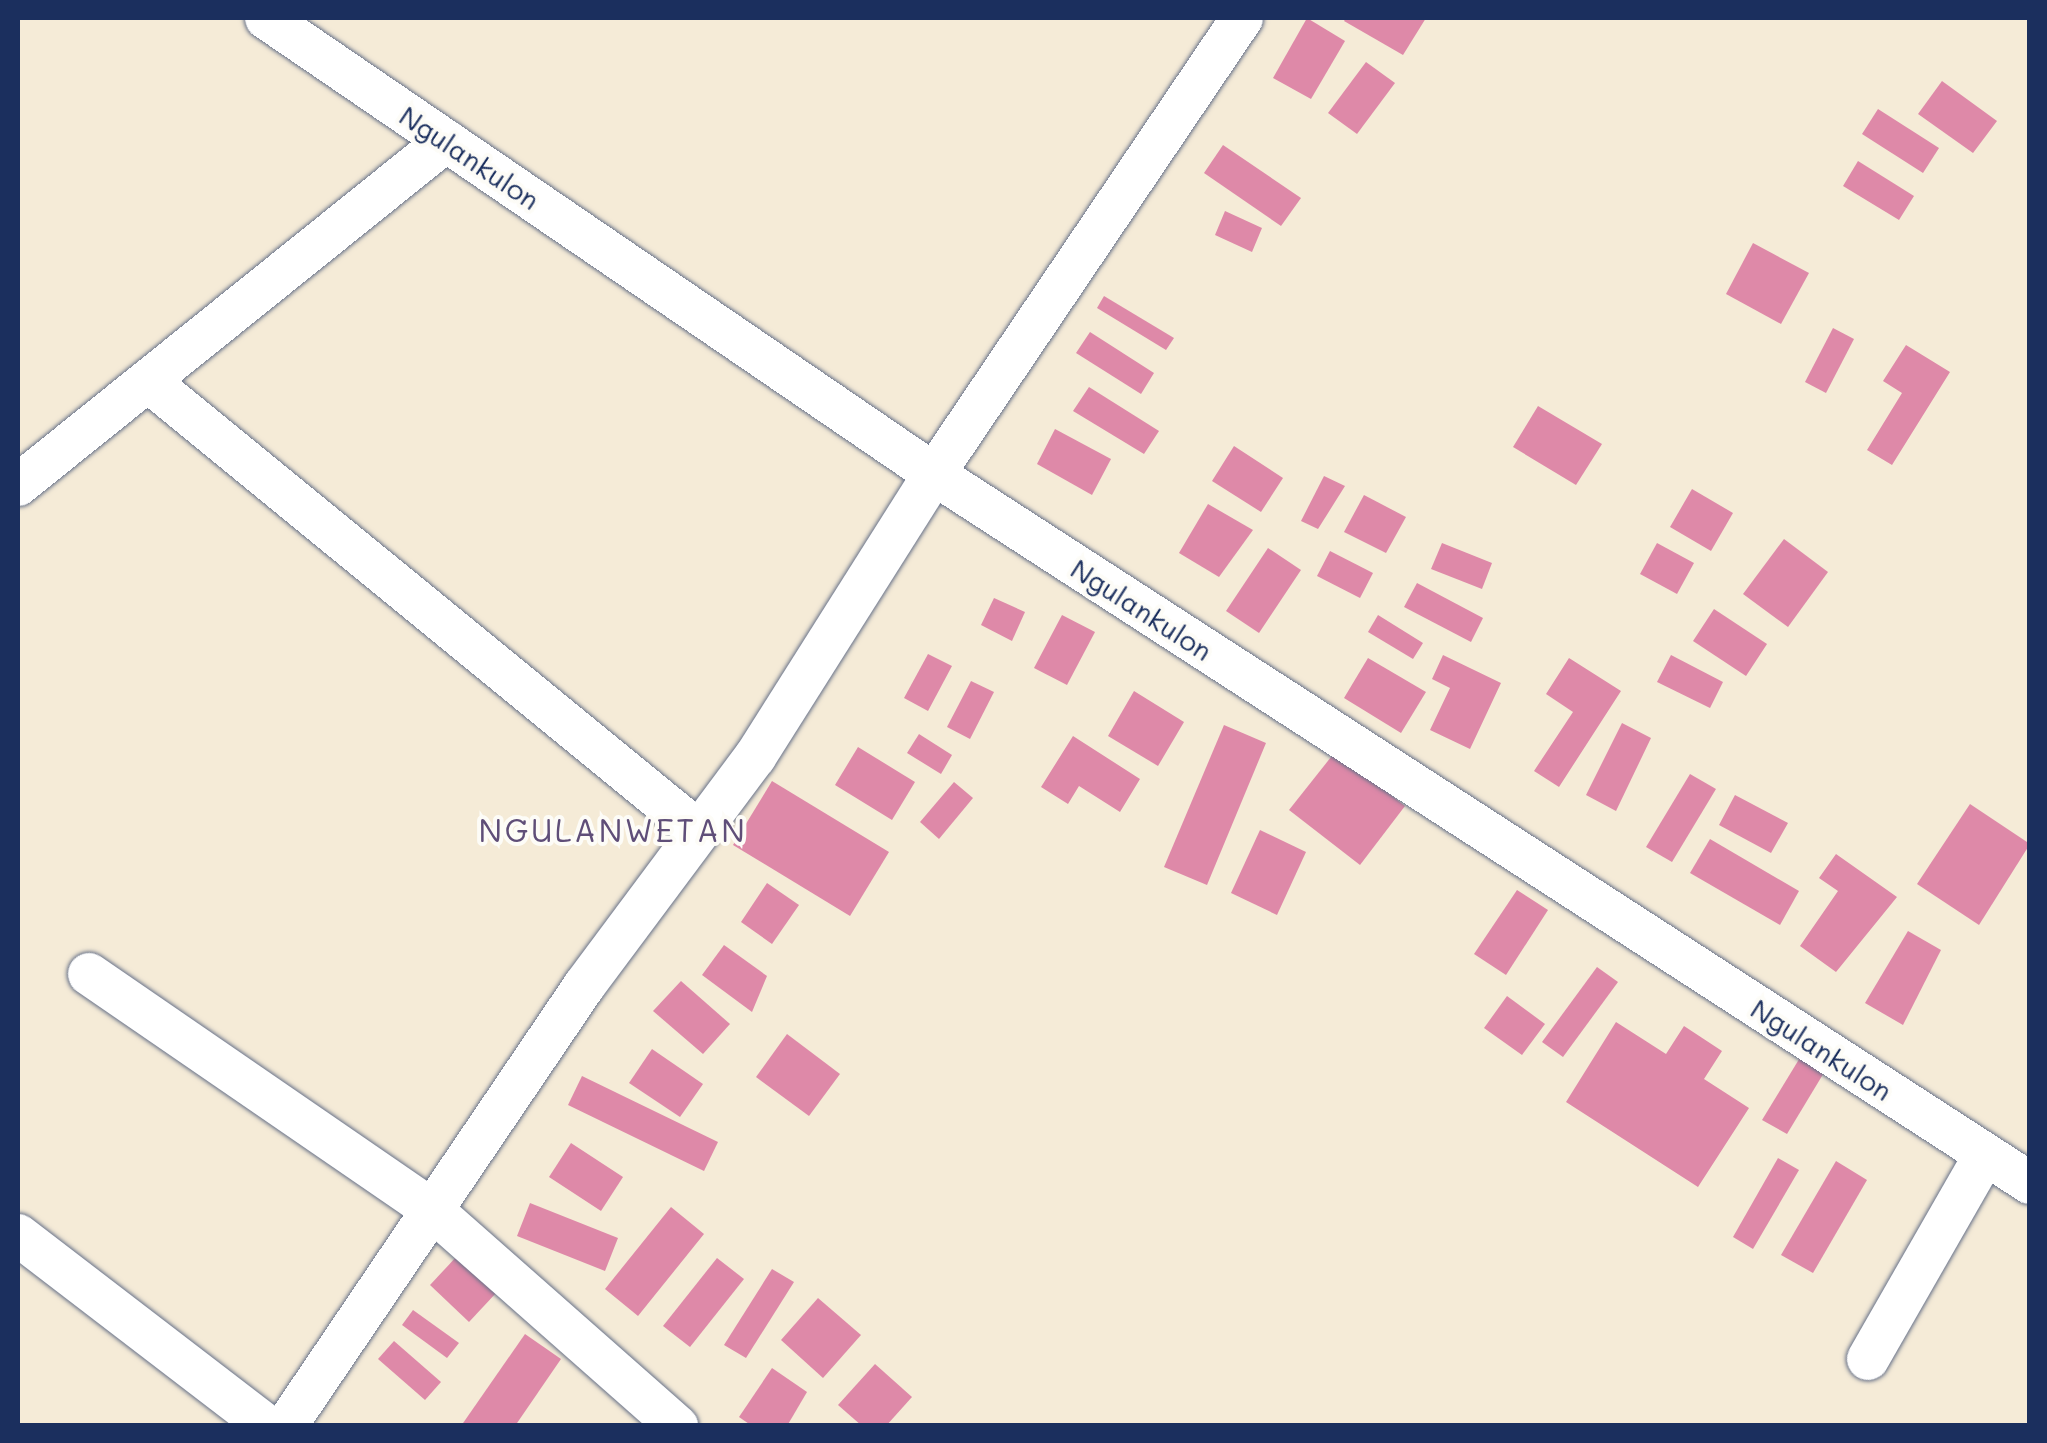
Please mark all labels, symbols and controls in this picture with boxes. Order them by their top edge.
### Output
street label: Ngulankulon [394,98,546,216]
street label: Ngulankulon [1065,551,1219,667]
district label: NGULANWETAN [479,810,747,848]
street label: Ngulankulon [1745,991,1899,1107]

